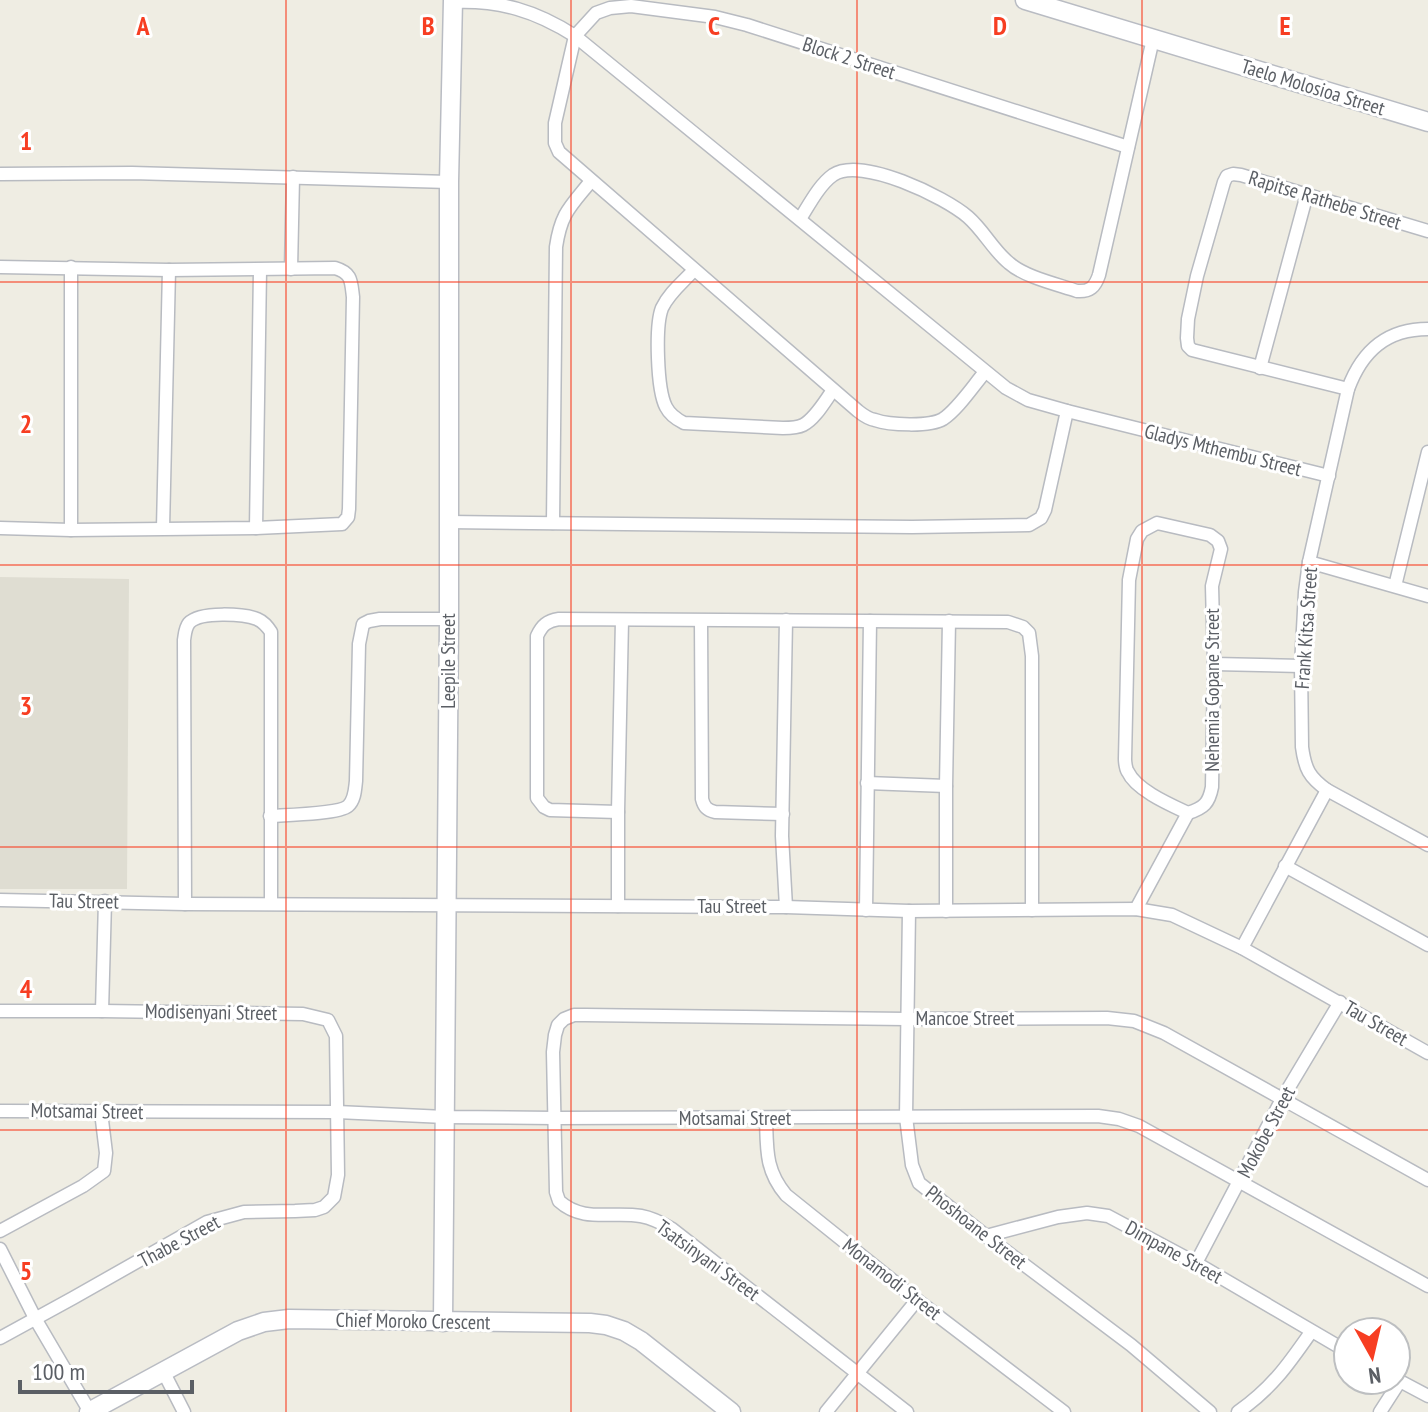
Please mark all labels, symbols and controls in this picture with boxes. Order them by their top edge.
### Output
text: A [135,9,150,42]
text: B [422,9,435,42]
text: C [708,9,720,42]
text: D [993,9,1007,42]
text: E [1279,9,1291,42]
street label: Block 2 Street [799,31,899,85]
street label: Taelo Molosioa Street [1238,53,1389,121]
text: 1 [20,124,32,157]
street label: Rapitse Rathebe Street [1246,164,1405,236]
text: 2 [20,407,32,440]
street label: Gladys Mthembu Street [1142,418,1305,482]
street label: Frank Kitsa Street [1289,566,1323,690]
street label: Nehemia Gopane Street [1199,608,1225,772]
street label: Leepile Street [435,613,461,709]
text: 3 [20,689,32,722]
street label: Tau Street [49,887,120,915]
street label: Tau Street [697,893,767,919]
text: 4 [20,972,33,1005]
street label: Tau Street [1339,994,1413,1052]
street label: Modisenyani Street [145,998,278,1026]
street label: Mancoe Street [916,1005,1015,1031]
street label: Mokobe Street [1231,1081,1301,1182]
street label: Motsamai Street [30,1097,144,1125]
street label: Motsamai Street [679,1105,792,1131]
street label: Phoshoane Street [920,1179,1032,1275]
street label: Thabe Street [134,1209,225,1273]
street label: Tsatsinyani Street [651,1214,765,1307]
street label: Dimpane Street [1121,1215,1228,1290]
street label: Monamodi Street [837,1232,947,1326]
text: 5 [20,1254,32,1287]
street label: Chief Moroko Crescent [335,1307,491,1335]
north arrow [1332,1316,1412,1396]
scale bar [20,1344,192,1394]
text: 100 m [32,1356,85,1387]
text: N [1367,1361,1383,1390]

